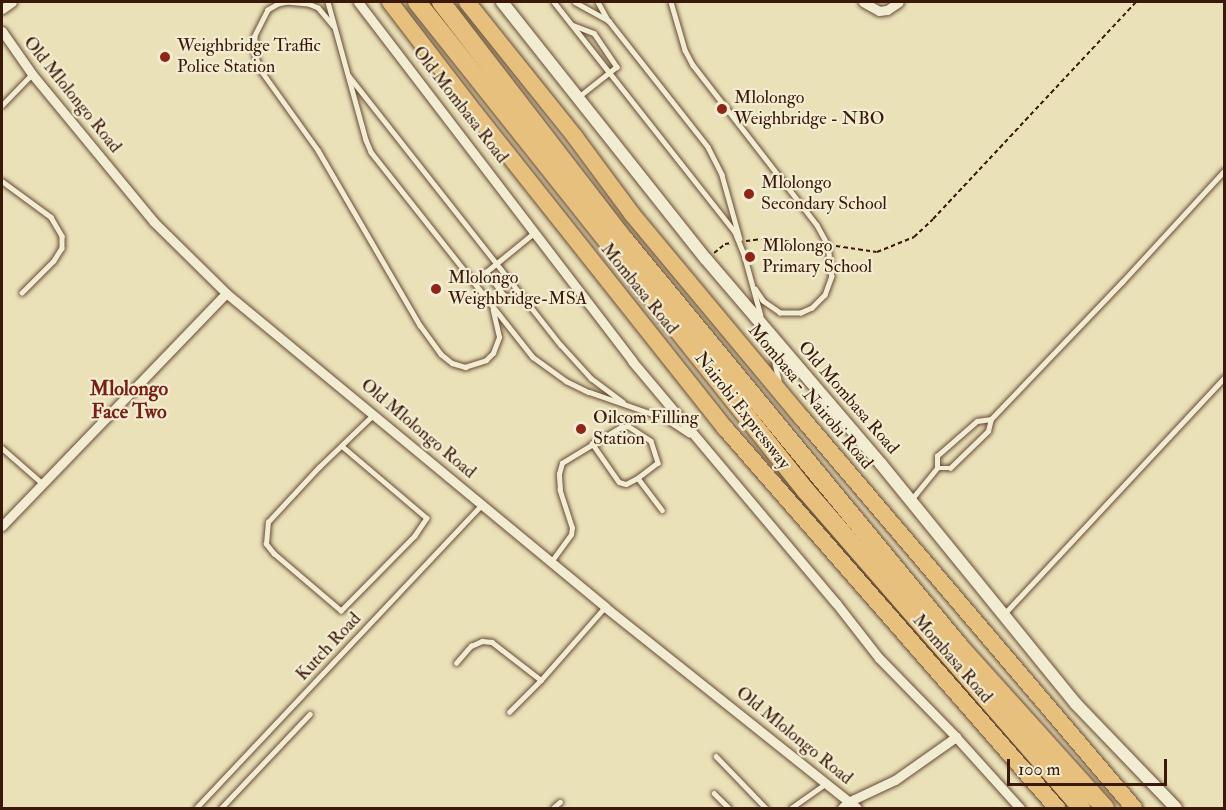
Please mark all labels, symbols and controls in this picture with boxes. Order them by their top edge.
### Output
street label: Old Mlolongo Road [18,32,126,158]
place label: Weighbridge Traffic Police Station [177,36,321,78]
street label: Old Mombasa Road [408,42,512,168]
marker: Weighbridge Traffic Police Station [158,50,172,64]
place label: Mlolongo Weighbridge - NBO [734,88,884,130]
marker: Mlolongo Weighbridge - NBO [715,102,729,116]
place label: Mlolongo Secondary School [761,173,887,216]
marker: Mlolongo Secondary School [742,187,756,201]
place label: Mlolongo Primary School [762,236,872,278]
street label: Mombasa Road [596,239,682,339]
marker: Mlolongo Primary School [743,250,757,264]
place label: Mlolongo Weighbridge-MSA [448,268,587,310]
marker: Mlolongo Weighbridge-MSA [429,282,443,296]
street label: Mombasa - Nairobi Road [743,320,877,474]
street label: Old Mombasa Road [793,337,903,459]
street label: Nairobi Expressway [689,348,795,474]
street label: Old Mlolongo Road [356,375,480,483]
district label: Mlolongo Face Two [90,377,168,424]
place label: Oilcom Filling Station [593,408,699,450]
marker: Oilcom Filling Station [574,422,588,436]
street label: Kutch Road [292,608,366,686]
street label: Mombasa Road [907,610,997,708]
street label: Old Mlolongo Road [731,682,857,790]
scale bar [1010,747,1170,785]
text: 100 m [1018,758,1061,781]

